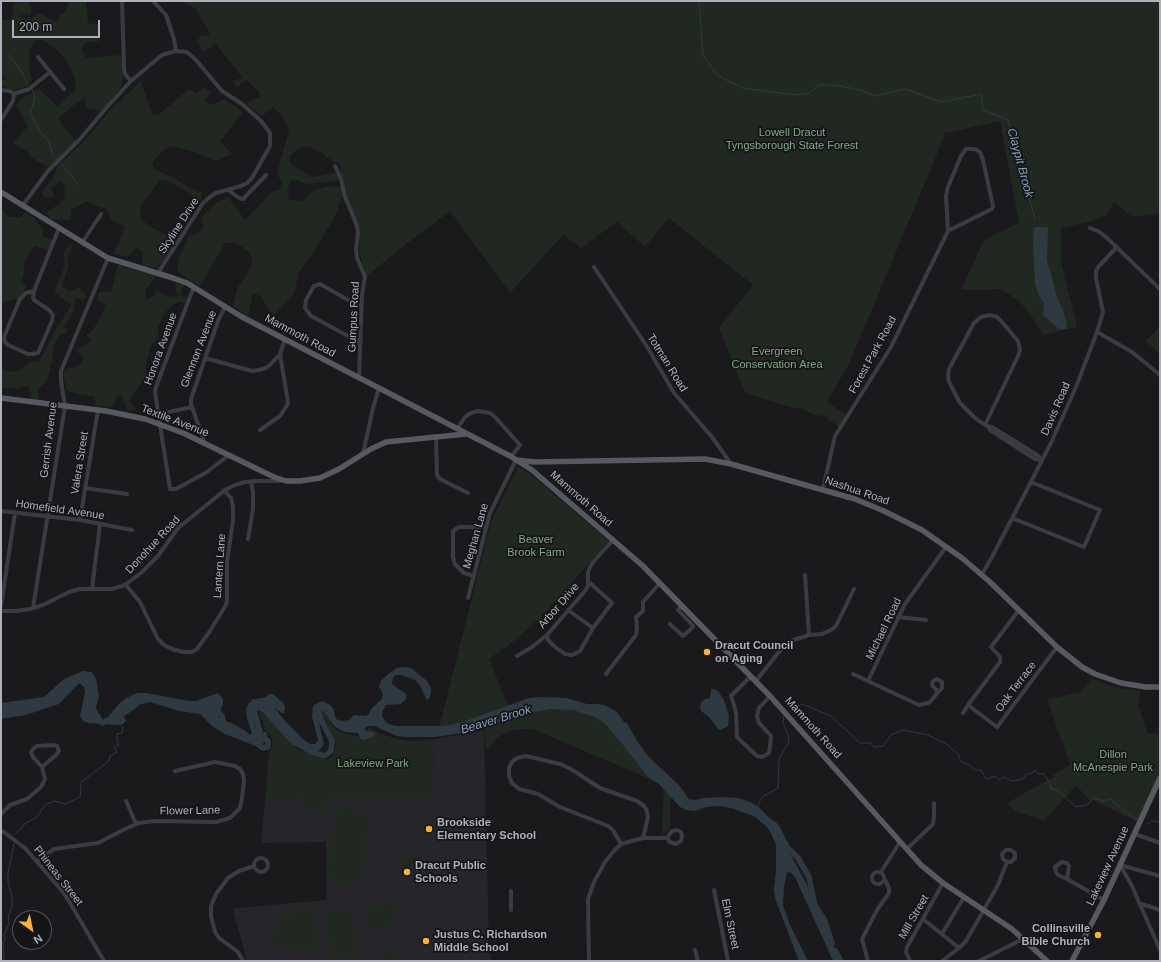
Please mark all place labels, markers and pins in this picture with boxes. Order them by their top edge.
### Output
place label: Dracut Council on Aging [715,639,793,665]
marker: Dracut Council on Aging [702,647,712,657]
place label: Brookside Elementary School [437,816,536,842]
marker: Brookside Elementary School [424,824,434,834]
place label: Dracut Public Schools [415,859,486,885]
marker: Dracut Public Schools [402,867,412,877]
place label: Collinsville Bible Church [1022,922,1090,948]
place label: Justus C. Richardson Middle School [434,928,547,954]
marker: Collinsville Bible Church [1093,930,1103,940]
marker: Justus C. Richardson Middle School [421,936,431,946]

